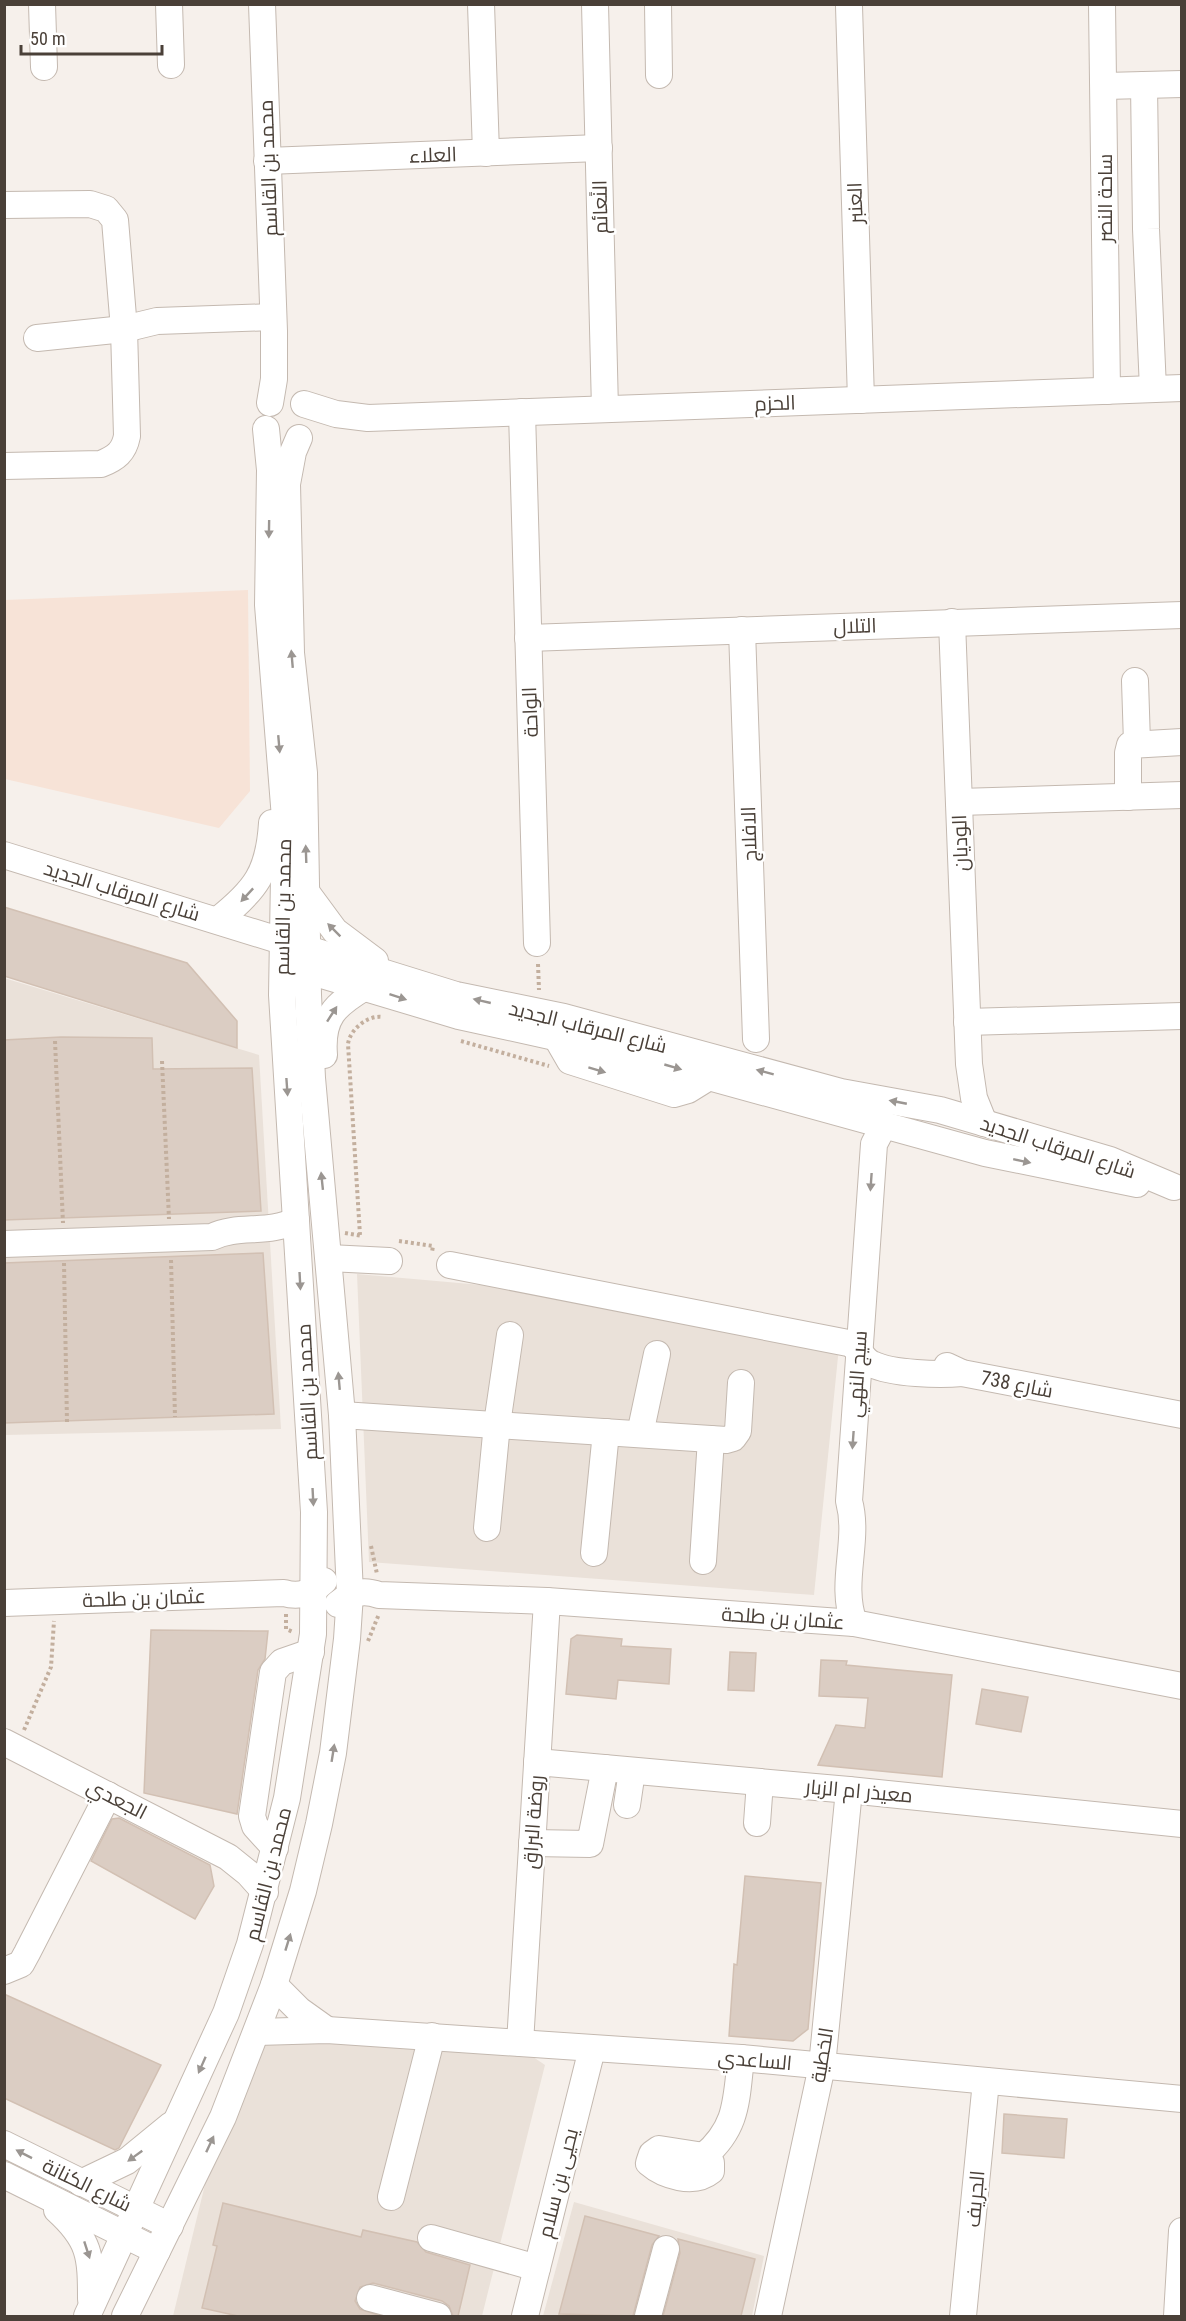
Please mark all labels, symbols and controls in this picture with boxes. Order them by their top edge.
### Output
scale bar [21,18,162,56]
text: 50 m [30,28,65,49]
street label: محمد بن القاسم [254,99,284,237]
street label: العلاء [409,142,457,168]
street label: ساحة النصر [1093,154,1117,243]
street label: النًعائم [588,180,614,234]
street label: العنبر [842,182,868,225]
street label: الحزم [754,390,796,418]
one-way arrow [264,519,273,538]
street label: التلال [833,613,877,640]
one-way arrow [287,650,296,669]
street label: الواحة [517,686,543,738]
one-way arrow [274,735,284,754]
street label: الافلاج [736,806,764,862]
street label: الوديان [947,814,974,872]
street label: محمد بن القاسم [270,838,298,976]
one-way arrow [301,844,311,863]
street label: شارع المرقاب الجديد [41,856,203,928]
one-way arrow [240,888,254,902]
one-way arrow [327,923,341,937]
one-way arrow [390,993,408,1003]
one-way arrow [473,996,491,1006]
street label: شارع المرقاب الجديد [506,996,669,1060]
one-way arrow [327,1006,338,1022]
one-way arrow [664,1063,682,1072]
one-way arrow [588,1066,606,1075]
one-way arrow [755,1067,773,1076]
one-way arrow [283,1077,292,1096]
one-way arrow [889,1097,908,1106]
street label: شارع المرقاب الجديد [977,1111,1139,1185]
one-way arrow [1012,1156,1031,1166]
one-way arrow [317,1171,327,1190]
one-way arrow [866,1173,876,1192]
one-way arrow [296,1272,305,1291]
street label: محمد بن القاسم [291,1323,325,1461]
street label: سيج النهي [842,1330,876,1419]
street label: شارع 738 [979,1365,1055,1405]
one-way arrow [334,1372,344,1391]
one-way arrow [848,1430,858,1449]
one-way arrow [308,1487,318,1506]
street label: عثمان بن طلحة [82,1584,206,1613]
street label: عثمان بن طلحة [720,1602,845,1635]
one-way arrow [328,1743,337,1762]
street label: الجعدي [81,1774,151,1828]
street label: روضة البراق [518,1774,549,1870]
street label: معيذر ام الزبار [803,1774,914,1810]
street label: محمد بن القاسم [240,1805,298,1944]
one-way arrow [284,1933,293,1951]
street label: الخطية [806,2026,838,2084]
street label: الساعدي [717,2045,793,2079]
one-way arrow [197,2056,207,2074]
street label: يحيى بن سلام [533,2125,585,2241]
one-way arrow [206,2135,215,2152]
one-way arrow [15,2150,33,2160]
one-way arrow [127,2150,143,2162]
street label: شارع الكنانة [38,2153,135,2219]
street label: الجريف [961,2170,989,2228]
one-way arrow [83,2242,93,2260]

